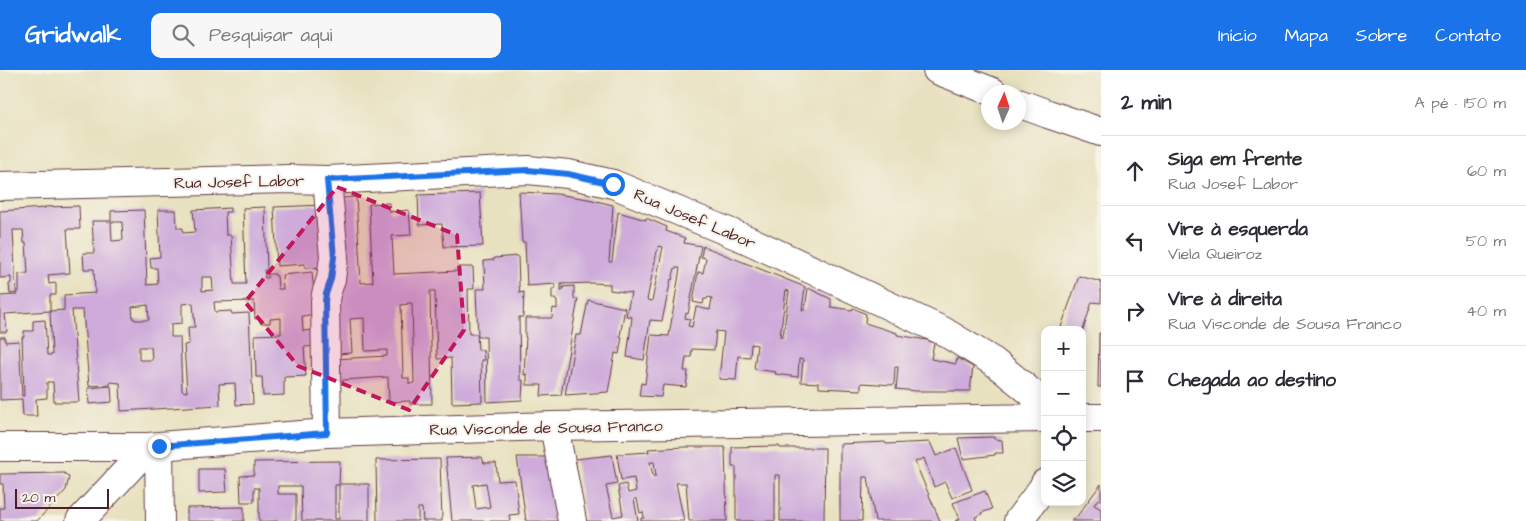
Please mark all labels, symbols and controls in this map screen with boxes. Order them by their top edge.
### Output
search box [151,13,501,58]
text: Gridwalk [25,18,121,52]
icon: search [169,21,197,49]
text: Pesquisar aqui [209,22,332,49]
text: Início [1218,23,1257,48]
text: Mapa [1285,23,1328,48]
text: Sobre [1356,23,1407,48]
text: Contato [1435,23,1501,48]
north arrow [981,85,1026,130]
text: 2 min [1121,88,1171,117]
text: A pé · 150 m [1414,92,1506,114]
text: Siga em frente [1168,146,1302,173]
icon: ahead [1121,157,1149,185]
text: 60 m [1467,160,1506,182]
street label: Rua Josef Labor [174,170,304,194]
route start [602,173,625,196]
text: Rua Josef Labor [1168,173,1298,195]
street label: Rua Josef Labor [630,183,759,255]
text: Vire à esquerda [1168,216,1308,243]
icon: left [1121,227,1149,255]
text: 50 m [1466,230,1506,252]
text: Viela Queiroz [1168,243,1263,265]
text: Vire à direita [1168,286,1282,313]
icon: right [1121,297,1149,325]
text: 40 m [1466,300,1506,322]
text: Rua Visconde de Sousa Franco [1168,313,1401,335]
map controls [1041,326,1086,506]
button: + [1041,326,1086,371]
icon: arrive [1121,367,1149,395]
text: Chegada ao destino [1168,367,1336,394]
button: − [1041,371,1086,416]
street label: Rua Visconde de Sousa Franco [429,415,663,441]
button: locate [1041,416,1086,461]
route end [148,435,171,458]
button: layers [1041,461,1086,506]
scale bar [15,486,109,509]
text: 20 m [22,488,55,508]

